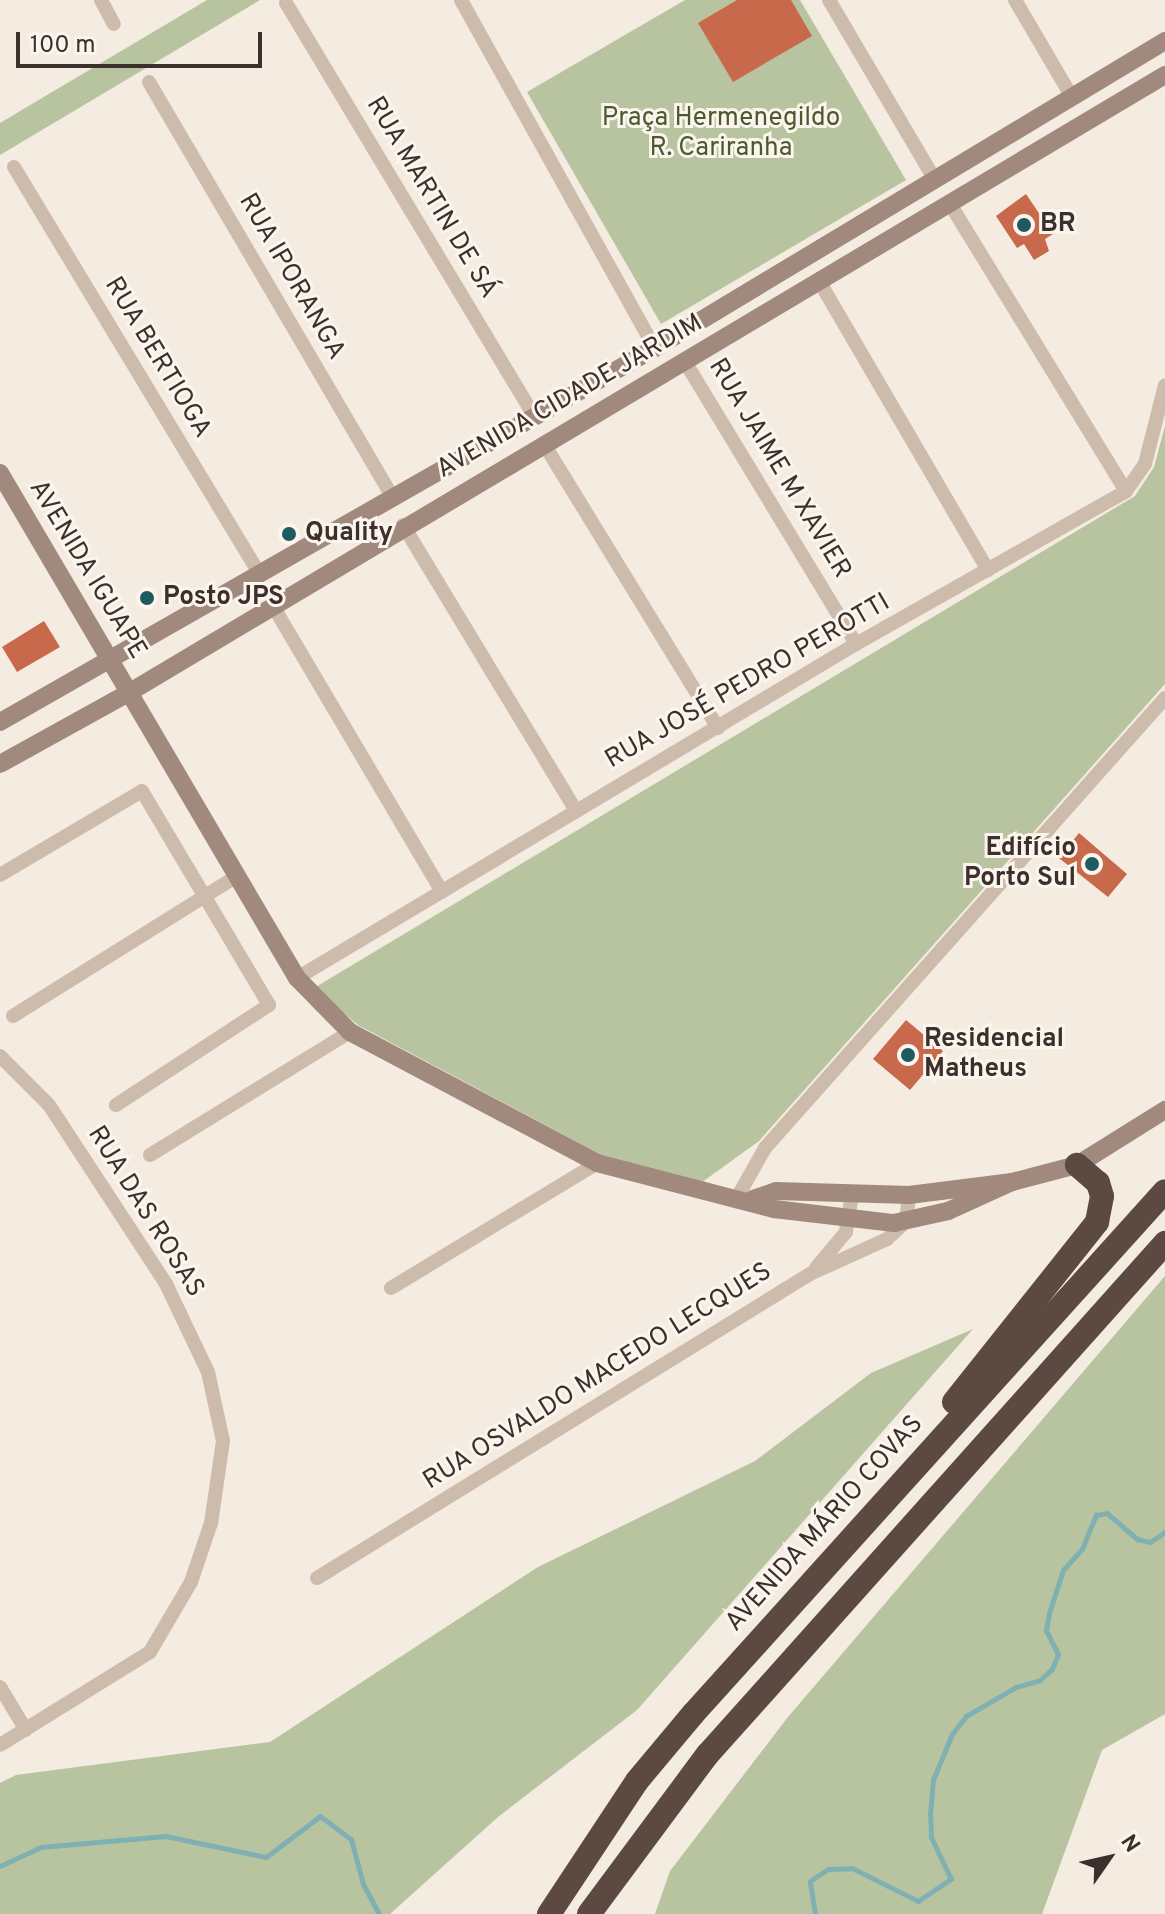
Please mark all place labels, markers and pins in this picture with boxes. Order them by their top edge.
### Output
place label: BR [1040,209,1076,241]
marker: BR [1015,216,1033,234]
place label: Quality [305,518,393,550]
marker: Quality [280,525,298,543]
place label: Posto JPS [163,582,284,614]
marker: Posto JPS [138,589,156,607]
place label: Edifício Porto Sul [964,833,1076,894]
marker: Edifício Porto Sul [1083,855,1101,873]
place label: Residencial Matheus [924,1024,1064,1086]
marker: Residencial Matheus [899,1046,917,1064]

